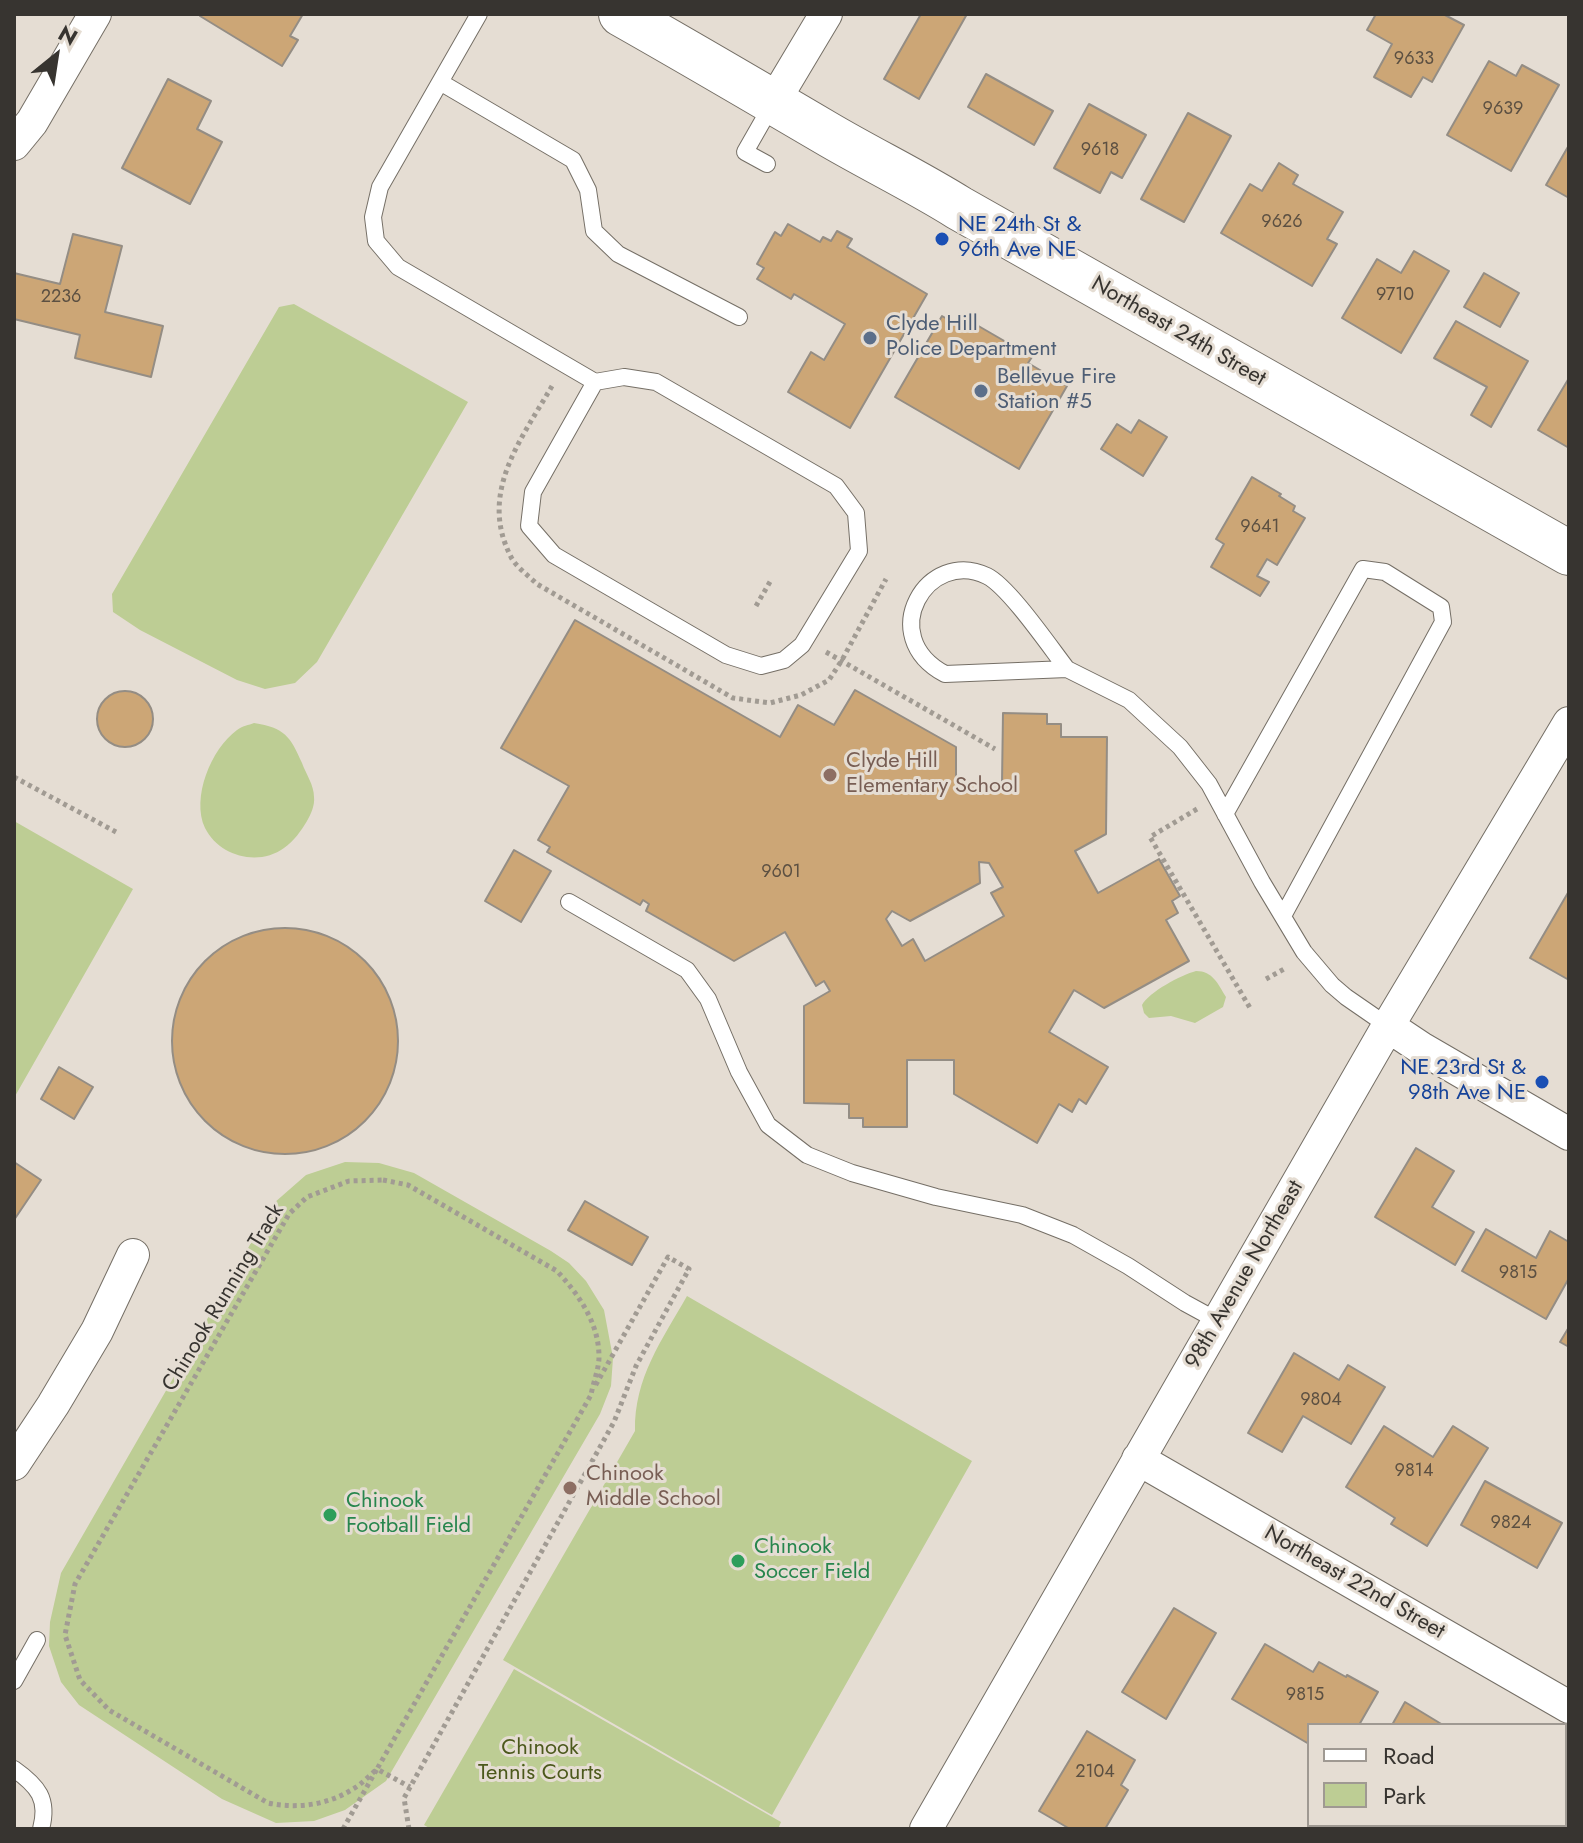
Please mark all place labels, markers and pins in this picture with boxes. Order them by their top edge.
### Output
place label: NE 24th St & 96th Ave NE [958,213,1081,264]
marker: NE 24th St & 96th Ave NE [933,230,951,248]
place label: Clyde Hill Police Department [886,312,1056,364]
marker: Clyde Hill Police Department [861,329,879,347]
place label: Bellevue Fire Station #5 [997,365,1116,416]
marker: Bellevue Fire Station #5 [972,382,990,400]
place label: Clyde Hill Elementary School [846,749,1018,800]
marker: Clyde Hill Elementary School [821,766,839,784]
place label: NE 23rd St & 98th Ave NE [1400,1056,1526,1108]
marker: NE 23rd St & 98th Ave NE [1533,1073,1551,1091]
place label: Chinook Middle School [586,1462,721,1514]
marker: Chinook Middle School [561,1479,579,1497]
place label: Chinook Football Field [346,1489,471,1540]
marker: Chinook Football Field [321,1506,339,1524]
place label: Chinook Soccer Field [754,1535,870,1586]
marker: Chinook Soccer Field [729,1552,747,1570]

